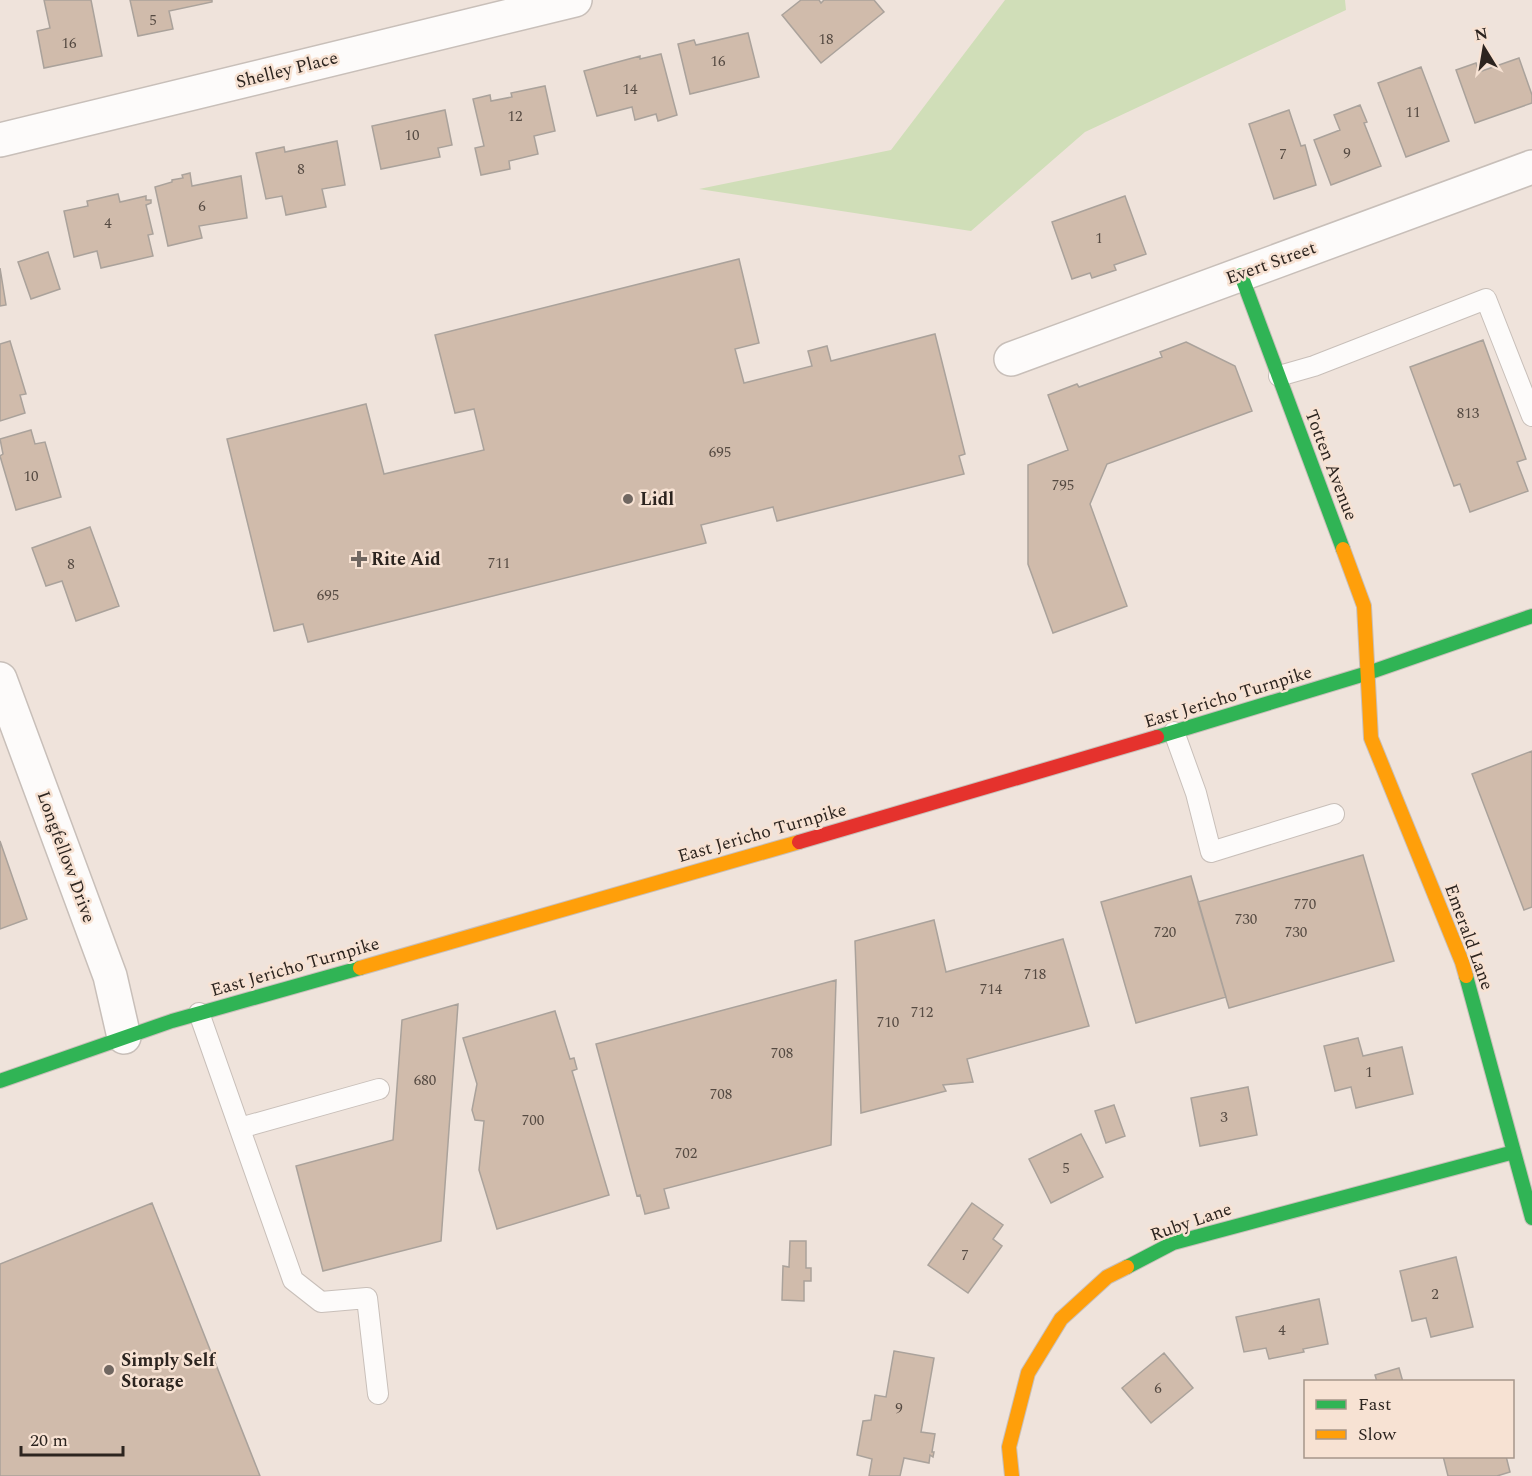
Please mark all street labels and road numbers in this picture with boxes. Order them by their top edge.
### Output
street label: Shelley Place [233,44,341,96]
street label: Evert Street [1222,234,1320,292]
street label: Totten Avenue [1297,406,1365,524]
street label: East Jericho Turnpike [1141,659,1315,735]
street label: Longfellow Drive [30,787,102,927]
street label: East Jericho Turnpike [674,796,850,870]
street label: Emerald Lane [1437,880,1501,994]
street label: East Jericho Turnpike [207,930,383,1004]
street label: Ruby Lane [1147,1195,1235,1249]

